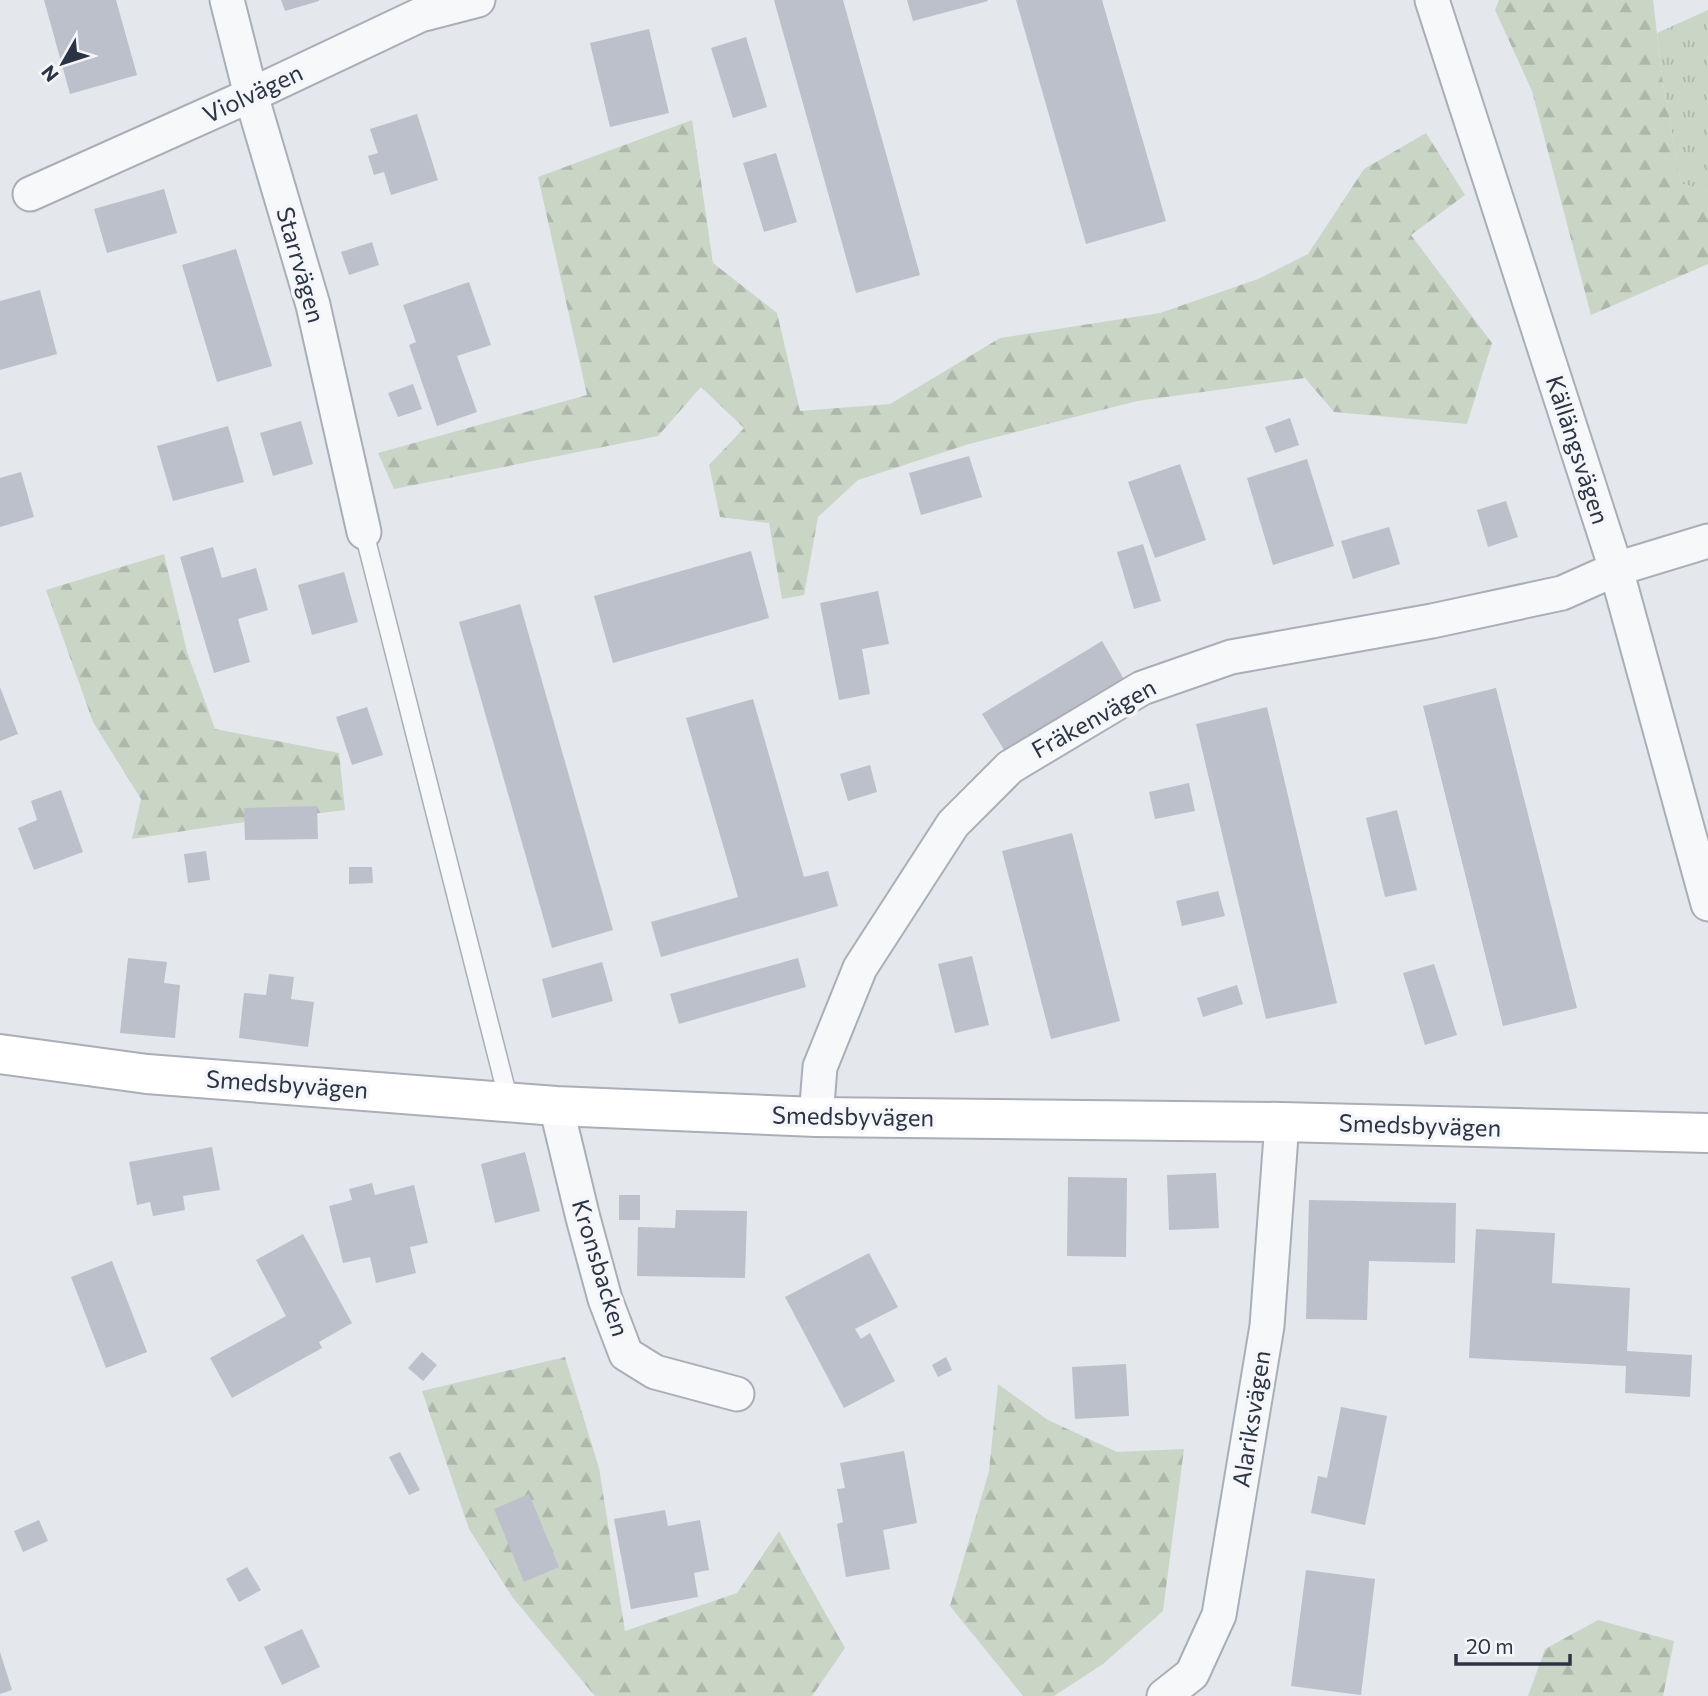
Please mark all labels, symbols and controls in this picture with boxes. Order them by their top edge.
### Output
north arrow [28,28,98,98]
street label: Violvägen [198,57,307,128]
text: N [36,61,63,87]
street label: Starrvägen [271,203,332,326]
street label: Källängsvägen [1541,372,1616,527]
street label: Fräkenvägen [1026,672,1160,764]
street label: Smedsbyvägen [205,1063,369,1104]
street label: Smedsbyvägen [772,1100,935,1131]
street label: Smedsbyvägen [1338,1107,1502,1142]
street label: Kronsbacken [567,1196,636,1340]
street label: Alariksvägen [1225,1348,1276,1489]
scale bar [1456,1622,1570,1666]
text: 20 m [1466,1633,1514,1658]

